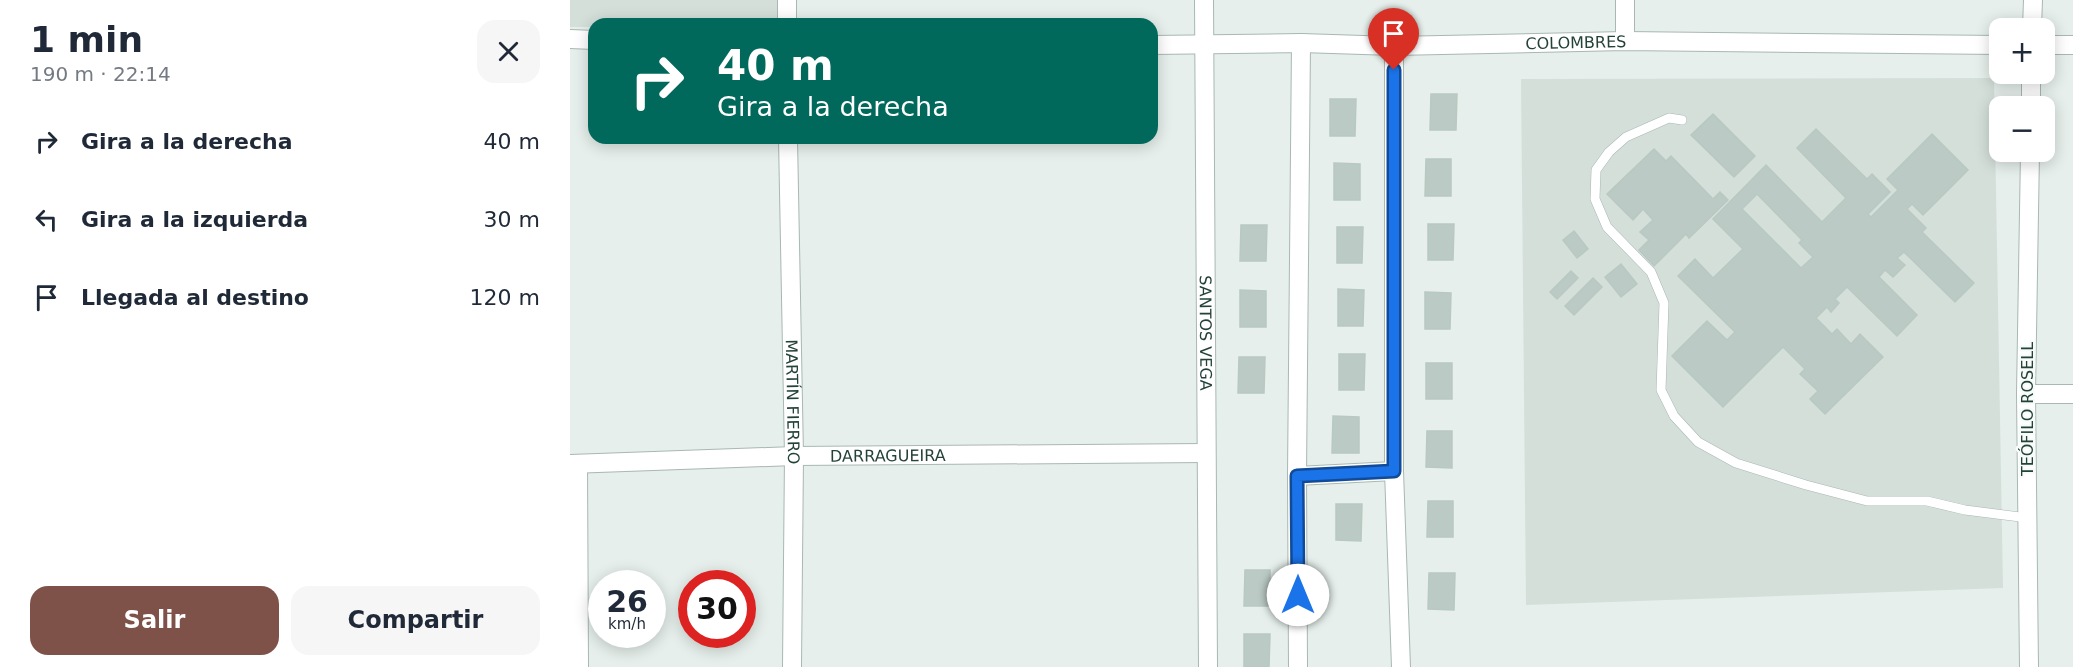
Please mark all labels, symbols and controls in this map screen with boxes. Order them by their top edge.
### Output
pin [1368,8,1419,70]
icon: arrive [1377,17,1410,50]
map controls [1989,18,2055,162]
button: + [1989,18,2055,84]
text: 1 min [30,19,143,60]
button: close [477,20,540,83]
street label: COLOMBRES [1525,31,1627,53]
text: 40 m [717,41,834,90]
icon: right [618,42,696,120]
text: 190 m · 22:14 [30,62,171,86]
text: Gira a la derecha [717,91,949,122]
button: − [1989,96,2055,162]
icon: right [30,125,63,158]
text: Gira a la derecha [81,129,293,154]
text: 40 m [484,129,540,154]
icon: left [30,203,63,236]
text: Gira a la izquierda [81,207,308,232]
text: 30 m [484,207,540,232]
street label: SANTOS VEGA [1196,275,1216,391]
icon: arrive [30,281,63,314]
text: Llegada al destino [81,285,309,310]
text: 120 m [470,285,540,310]
street label: MARTÍN FIERRO [782,339,804,465]
street label: TEÓFILO ROSELL [2018,342,2037,477]
street label: DARRAGUEIRA [830,445,946,465]
position arrow [1266,563,1330,627]
speed limit sign: 30 [678,570,756,648]
text: 26 [606,584,648,619]
button: Salir [30,586,279,655]
button: Compartir [291,586,540,655]
text: km/h [608,615,646,633]

